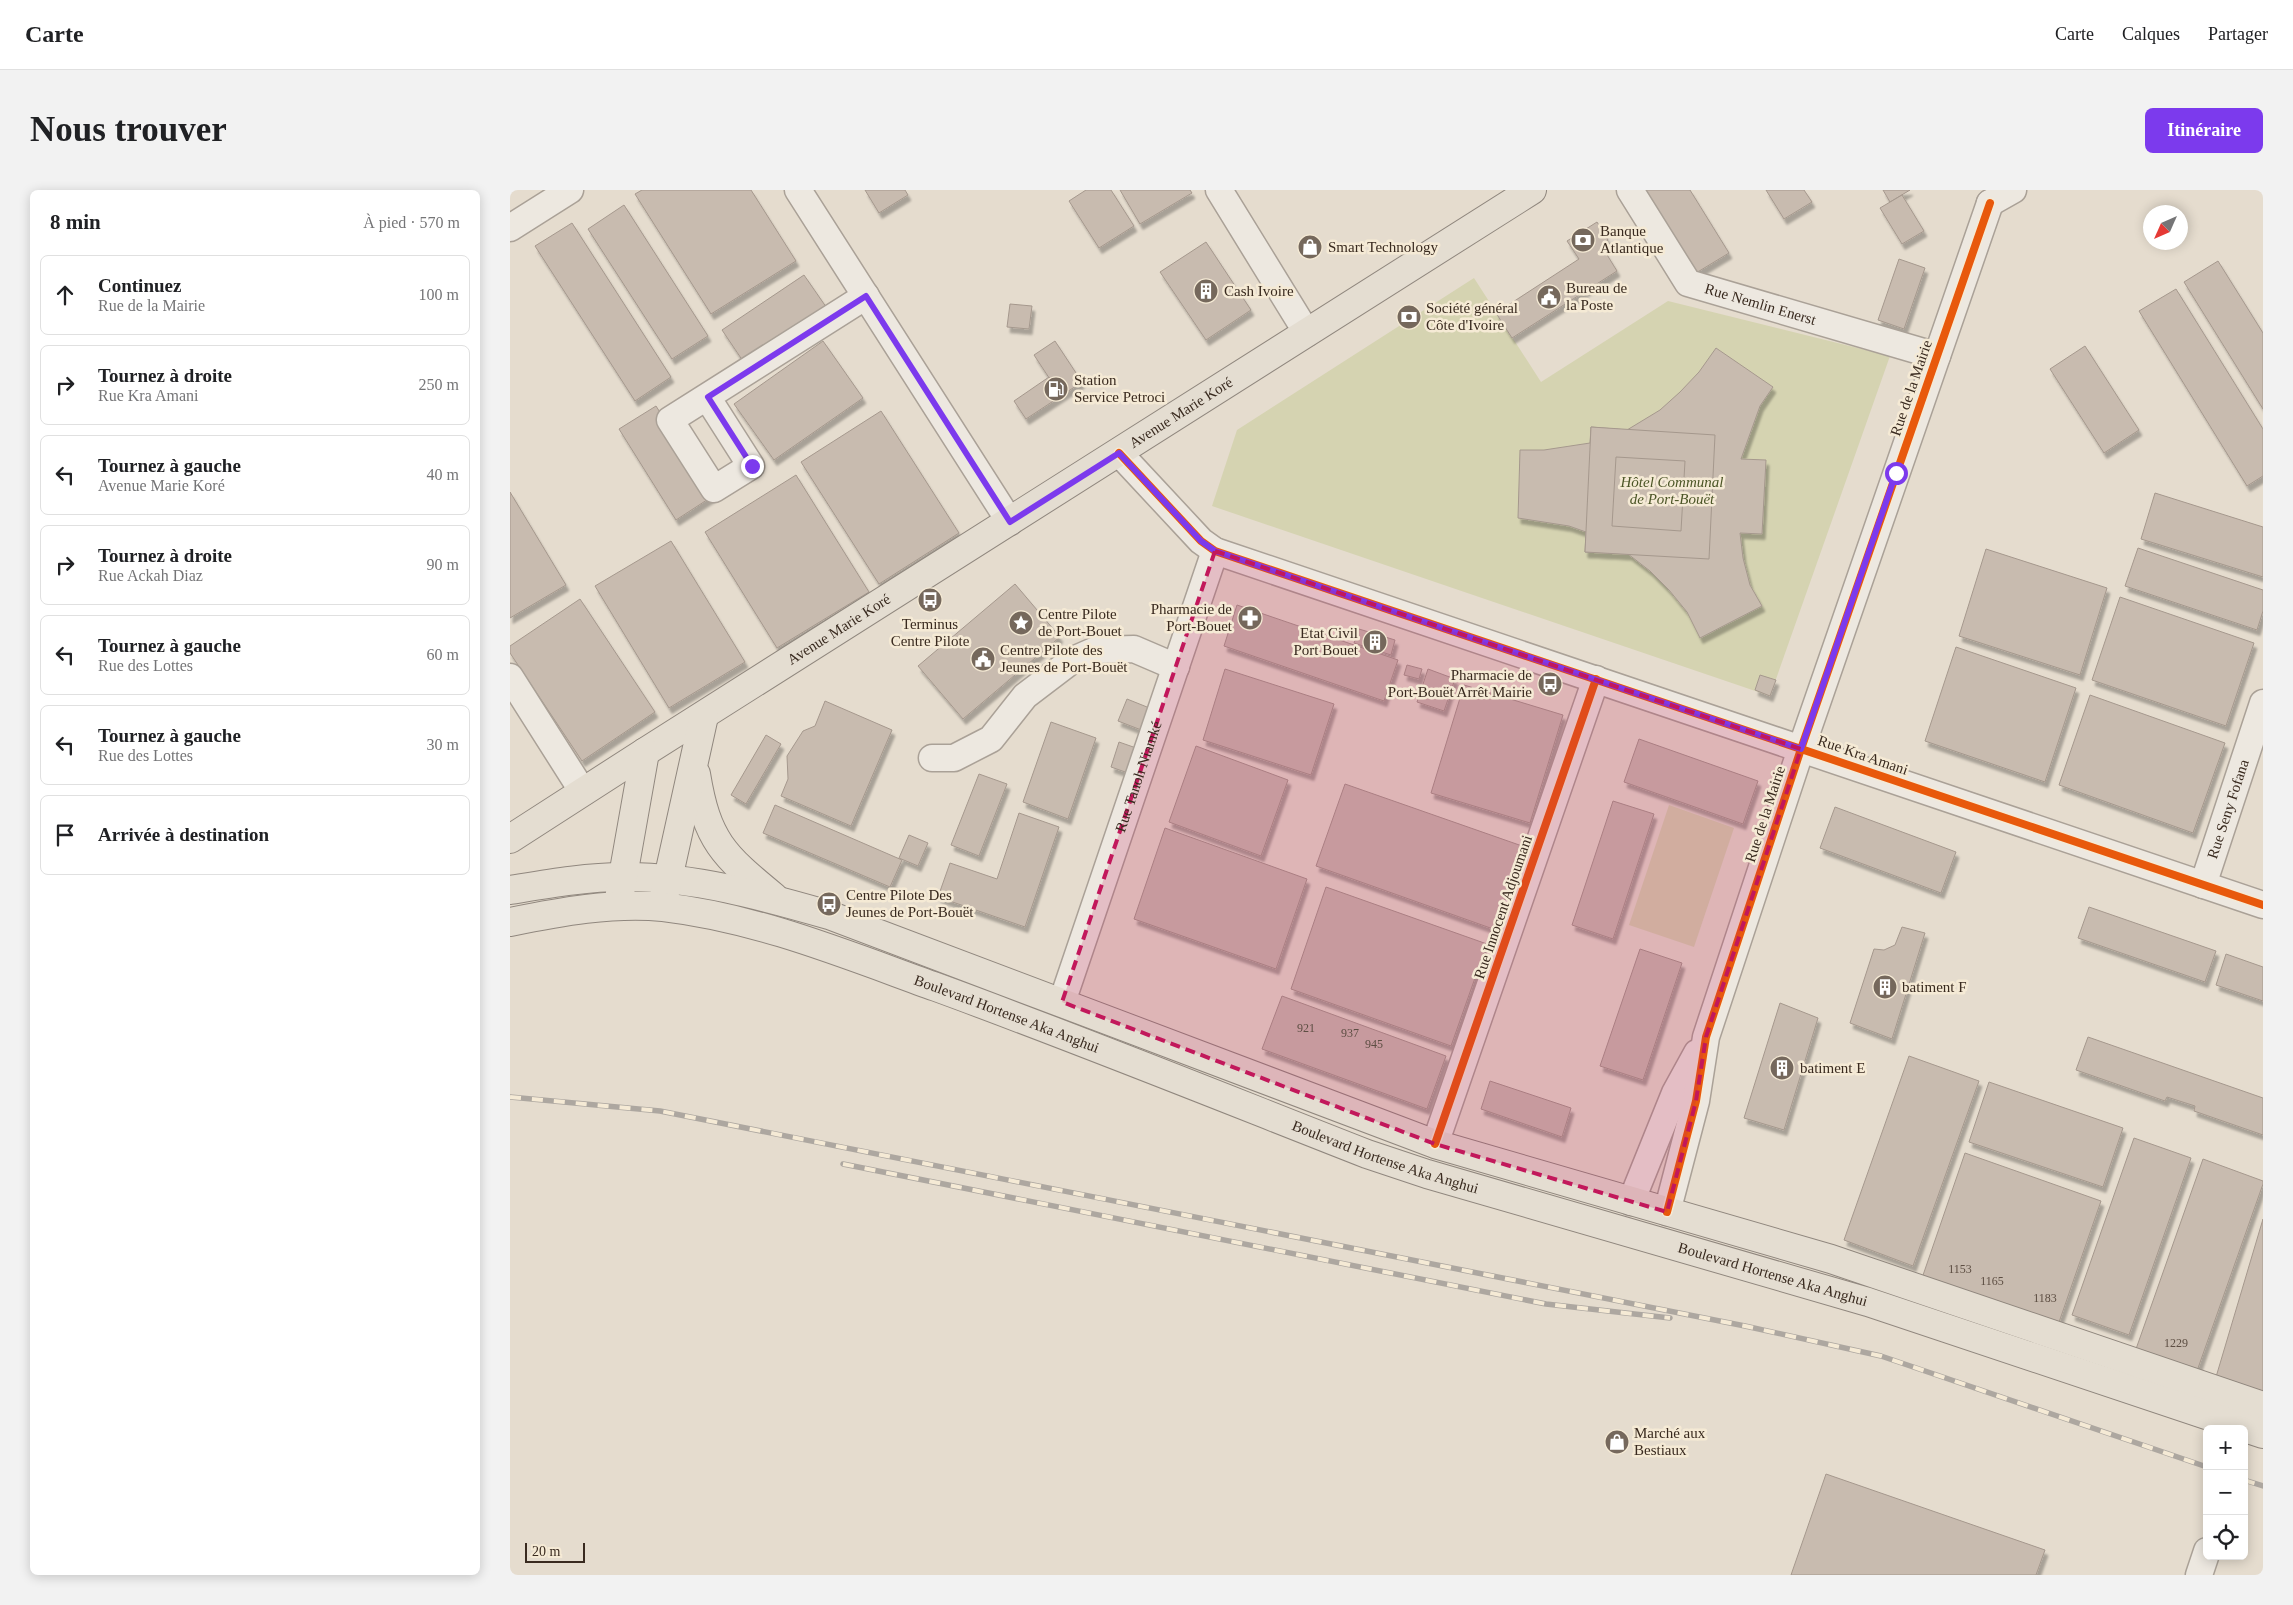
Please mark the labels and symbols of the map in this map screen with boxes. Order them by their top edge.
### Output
north arrow [2143,205,2188,250]
place label: Banque Atlantique [1600,223,1664,256]
bank icon: Banque Atlantique [1570,227,1596,253]
shop icon: Smart Technology [1297,234,1323,260]
place label: Smart Technology [1328,239,1438,255]
building icon: Cash Ivoire [1193,278,1219,304]
place label: Bureau de la Poste [1566,280,1628,313]
street label: Rue Nemlin Enerst [1703,280,1819,328]
place label: Cash Ivoire [1224,283,1294,299]
public building icon: Bureau de la Poste [1536,284,1562,310]
place label: Société général Côte d'Ivoire [1426,300,1518,333]
bank icon: Société général Côte d'Ivoire [1396,304,1422,330]
street label: Rue de la Mairie [1887,338,1935,438]
place label: Station Service Petroci [1074,372,1165,405]
street label: Avenue Marie Koré [1126,374,1236,451]
fuel station icon: Station Service Petroci [1043,376,1069,402]
route end [741,455,764,478]
route start [1885,462,1908,485]
park label: Hôtel Communal de Port-Bouët [1620,474,1723,507]
bus stop icon: Terminus Centre Pilote [917,587,943,613]
street label: Avenue Marie Koré [784,590,894,668]
place label: Pharmacie de Port-Bouet [1151,601,1233,634]
pharmacy icon: Pharmacie de Port-Bouet [1237,605,1263,631]
place label: Centre Pilote de Port-Bouet [1038,606,1123,639]
place icon: Centre Pilote de Port-Bouet [1008,610,1034,636]
place label: Terminus Centre Pilote [891,616,970,649]
place label: Etat Civil Port Bouet [1293,625,1359,658]
building icon: Etat Civil Port Bouet [1362,629,1388,655]
place label: Centre Pilote des Jeunes de Port-Bouët [1000,642,1128,675]
public building icon: Centre Pilote des Jeunes de Port-Bouët [970,646,996,672]
place label: Pharmacie de Port-Bouët Arrêt Mairie [1388,667,1532,700]
bus stop icon: Pharmacie de Port-Bouët Arrêt Mairie [1537,671,1563,697]
street label: Rue Tanoh Niamké [1112,719,1165,834]
street label: Rue Kra Amani [1816,732,1910,778]
street label: Rue Seny Fofana [2204,757,2252,861]
street label: Rue de la Mairie [1742,763,1788,864]
street label: Rue Innocent Adjoumani [1471,833,1535,981]
place label: Centre Pilote Des Jeunes de Port-Bouët [846,887,974,920]
bus stop icon: Centre Pilote Des Jeunes de Port-Bouët [816,891,842,917]
street label: Boulevard Hortense Aka Anghui [912,972,1101,1056]
building icon: batiment F [1872,974,1898,1000]
place label: batiment F [1902,979,1967,995]
house number: 921 [1297,1021,1315,1035]
house number: 937 [1341,1026,1359,1040]
house number: 945 [1365,1037,1383,1051]
building icon: batiment E [1769,1055,1795,1081]
place label: batiment E [1800,1060,1865,1076]
street label: Boulevard Hortense Aka Anghui [1290,1117,1480,1197]
street label: Boulevard Hortense Aka Anghui [1676,1239,1869,1309]
house number: 1153 [1948,1262,1972,1276]
house number: 1165 [1980,1274,2004,1288]
house number: 1183 [2033,1291,2057,1305]
house number: 1229 [2164,1336,2188,1350]
place label: Marché aux Bestiaux [1634,1425,1706,1458]
shop icon: Marché aux Bestiaux [1604,1429,1630,1455]
scale bar [525,1540,585,1563]

